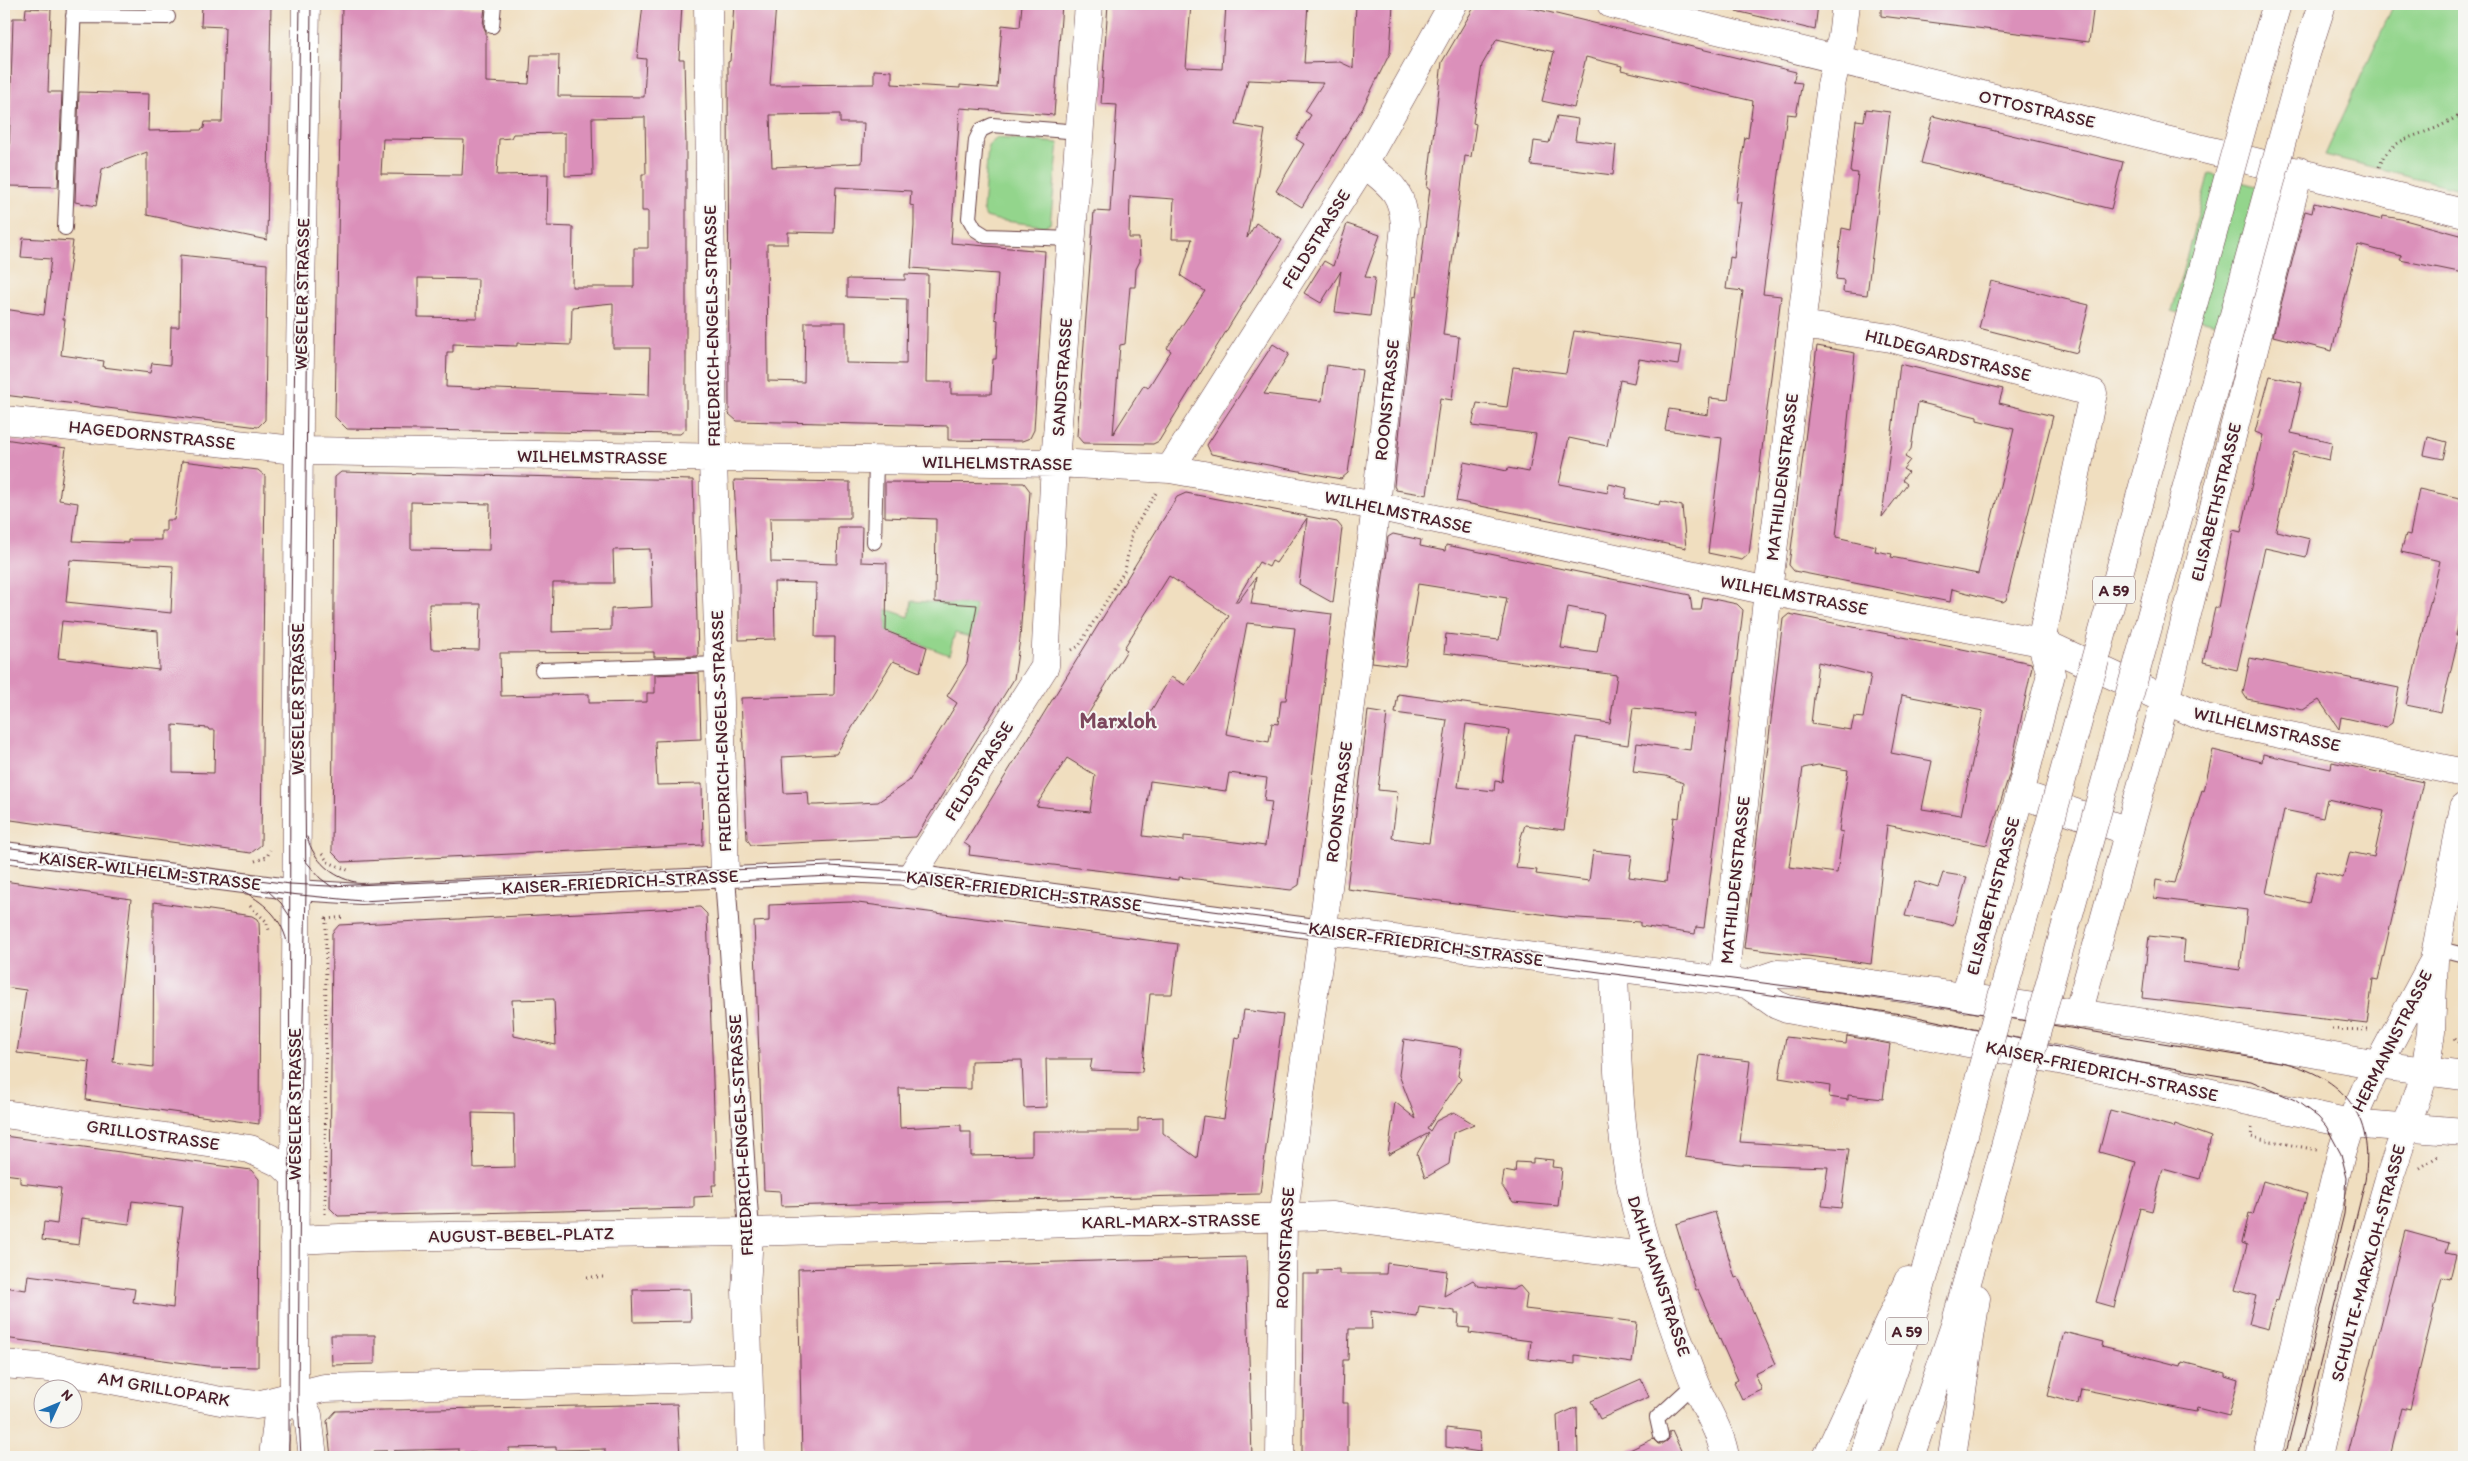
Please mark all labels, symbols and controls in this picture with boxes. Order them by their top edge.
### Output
street label: OTTOSTRASSE [1976,85,2098,133]
street label: FELDSTRASSE [1277,185,1355,293]
street label: FRIEDRICH-ENGELS-STRASSE [699,205,725,447]
street label: WESELER STRASSE [290,218,314,370]
street label: SANDSTRASSE [1047,317,1077,437]
street label: HILDEGARDSTRASSE [1863,324,2033,386]
street label: ROONSTRASSE [1370,338,1404,462]
street label: MATHILDENSTRASSE [1761,392,1803,562]
street label: HAGEDORNSTRASSE [68,415,236,455]
street label: ELISABETHSTRASSE [2186,420,2246,584]
street label: WILHELMSTRASSE [517,445,667,469]
street label: WILHELMSTRASSE [922,451,1072,475]
street label: WILHELMSTRASSE [1322,486,1474,538]
street label: WILHELMSTRASSE [1718,570,1870,620]
road number: A 59 [2093,576,2135,604]
street label: FRIEDRICH-ENGELS-STRASSE [706,610,736,852]
street label: WESELER STRASSE [287,623,309,775]
street label: WILHELMSTRASSE [2191,701,2343,757]
district label: Marxloh [1079,707,1158,734]
street label: FELDSTRASSE [940,717,1018,825]
street label: ROONSTRASSE [1321,740,1357,864]
street label: MATHILDENSTRASSE [1715,795,1755,965]
street label: ELISABETHSTRASSE [1961,815,2025,977]
street label: KAISER-WILHELM-STRASSE [38,846,262,896]
street label: KAISER-FRIEDRICH-STRASSE [501,865,739,899]
street label: KAISER-FRIEDRICH-STRASSE [905,866,1143,916]
street label: KAISER-FRIEDRICH-STRASSE [1307,917,1545,971]
street label: HERMANNSTRASSE [2347,966,2437,1116]
street label: FRIEDRICH-ENGELS-STRASSE [724,1014,758,1256]
street label: WESELER STRASSE [284,1028,306,1180]
street label: KAISER-FRIEDRICH-STRASSE [1984,1036,2220,1106]
street label: GRILLOSTRASSE [85,1115,221,1155]
street label: SCHULTE-MARXLOH-STRASSE [2326,1142,2410,1384]
street label: ROONSTRASSE [1271,1186,1299,1310]
street label: DAHLMANNSTRASSE [1623,1193,1695,1359]
street label: KARL-MARX-STRASSE [1081,1208,1261,1234]
street label: AUGUST-BEBEL-PLATZ [428,1222,614,1248]
road number: A 59 [1886,1318,1928,1344]
street label: AM GRILLOPARK [96,1367,232,1411]
north arrow [32,1378,82,1428]
text: N [58,1386,76,1405]

